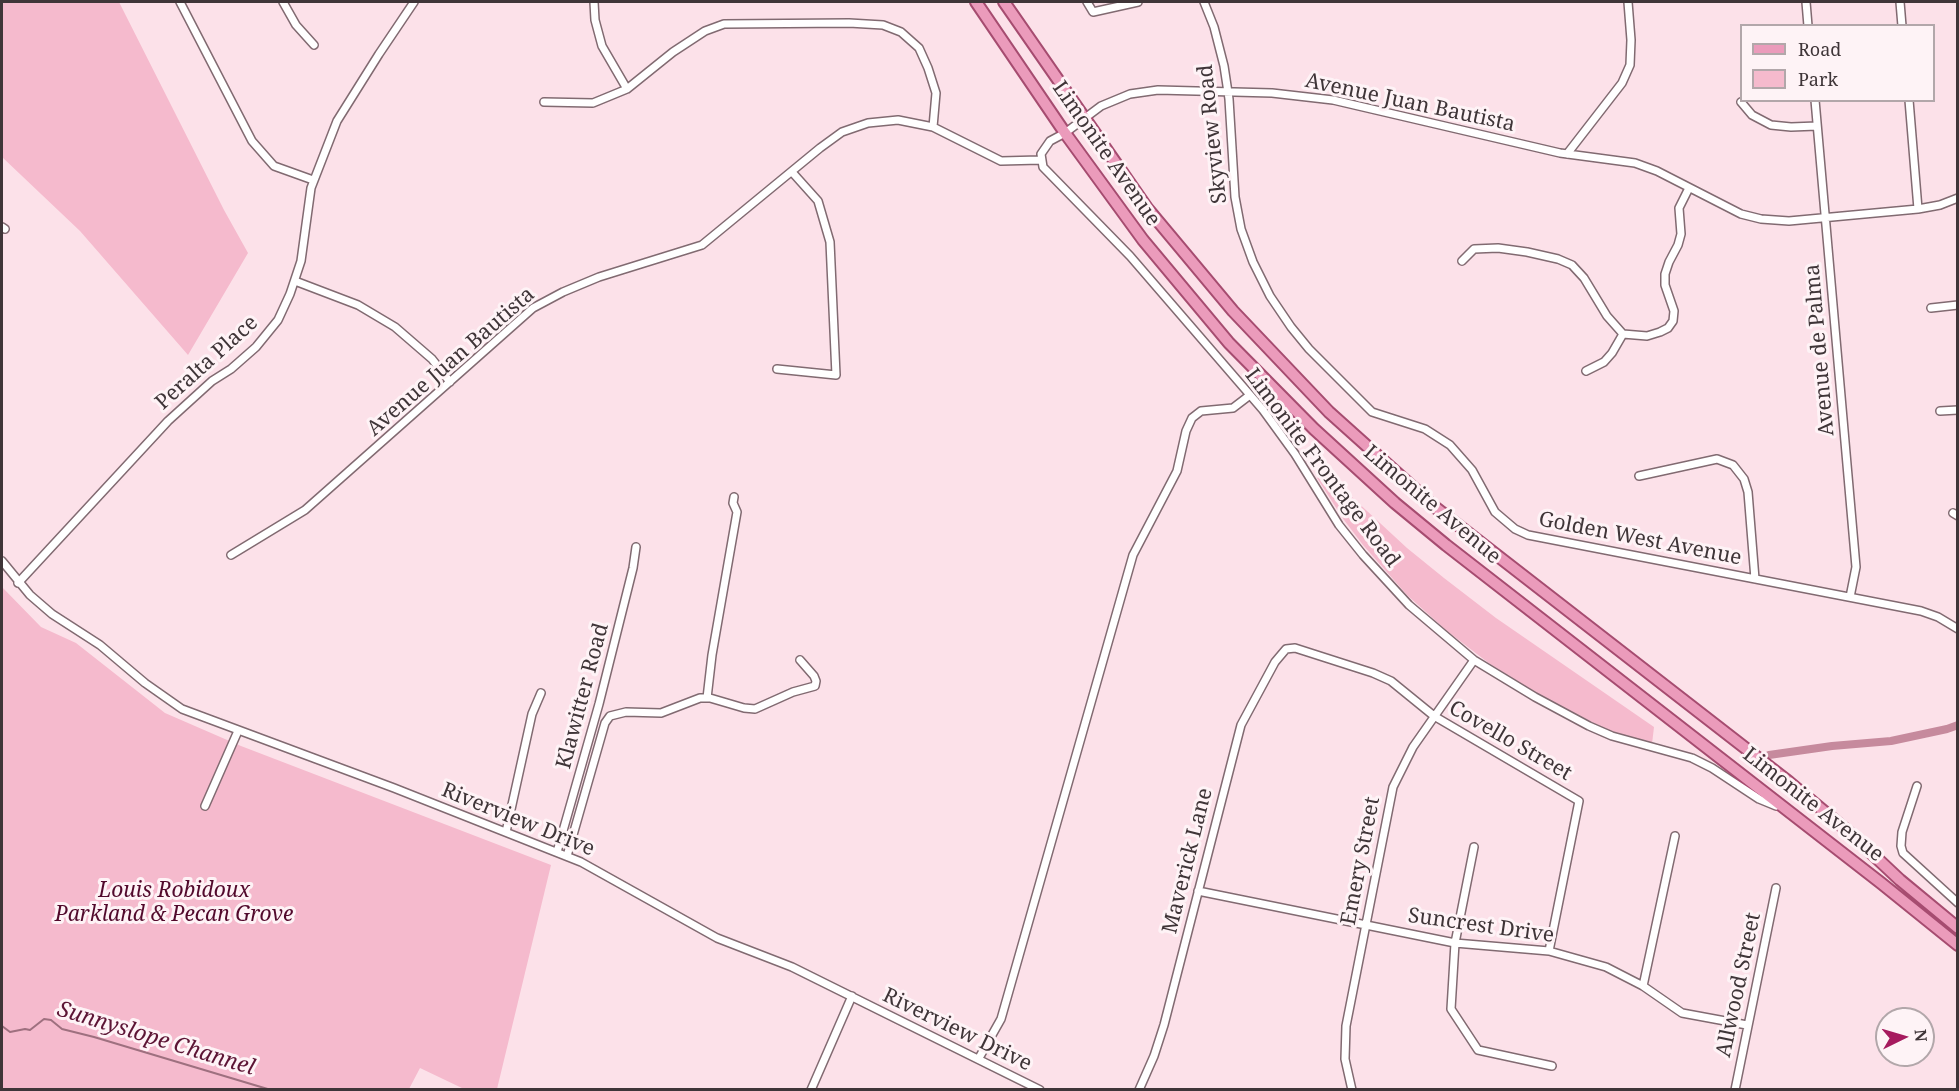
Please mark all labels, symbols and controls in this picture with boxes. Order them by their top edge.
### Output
legend [1740,24,1935,102]
text: Road [1798,37,1841,61]
street label: Skyview Road [1193,63,1233,205]
text: Park [1798,67,1838,91]
street label: Avenue Juan Bautista [1303,68,1517,138]
street label: Limonite Avenue [1047,77,1165,231]
street label: Avenue de Palma [1800,263,1840,437]
street label: Avenue Juan Bautista [362,282,540,442]
street label: Peralta Place [151,310,263,416]
street label: Limonite Frontage Road [1239,364,1405,572]
street label: Limonite Avenue [1358,440,1506,570]
street label: Golden West Avenue [1536,507,1744,571]
street label: Klawitter Road [551,620,615,772]
street label: Covello Street [1444,696,1576,786]
street label: Limonite Avenue [1738,742,1888,868]
street label: Riverview Drive [438,778,598,862]
street label: Maverick Lane [1158,786,1218,936]
street label: Emery Street [1336,795,1386,927]
park label: Louis Robidoux Parkland & Pecan Grove [55,878,293,928]
street label: Suncrest Drive [1406,903,1556,949]
street label: Allwood Street [1711,910,1767,1060]
street label: Riverview Drive [878,983,1036,1077]
water label: Sunnyslope Channel [54,996,258,1082]
north arrow [1875,1007,1935,1067]
text: N [1909,1028,1932,1043]

